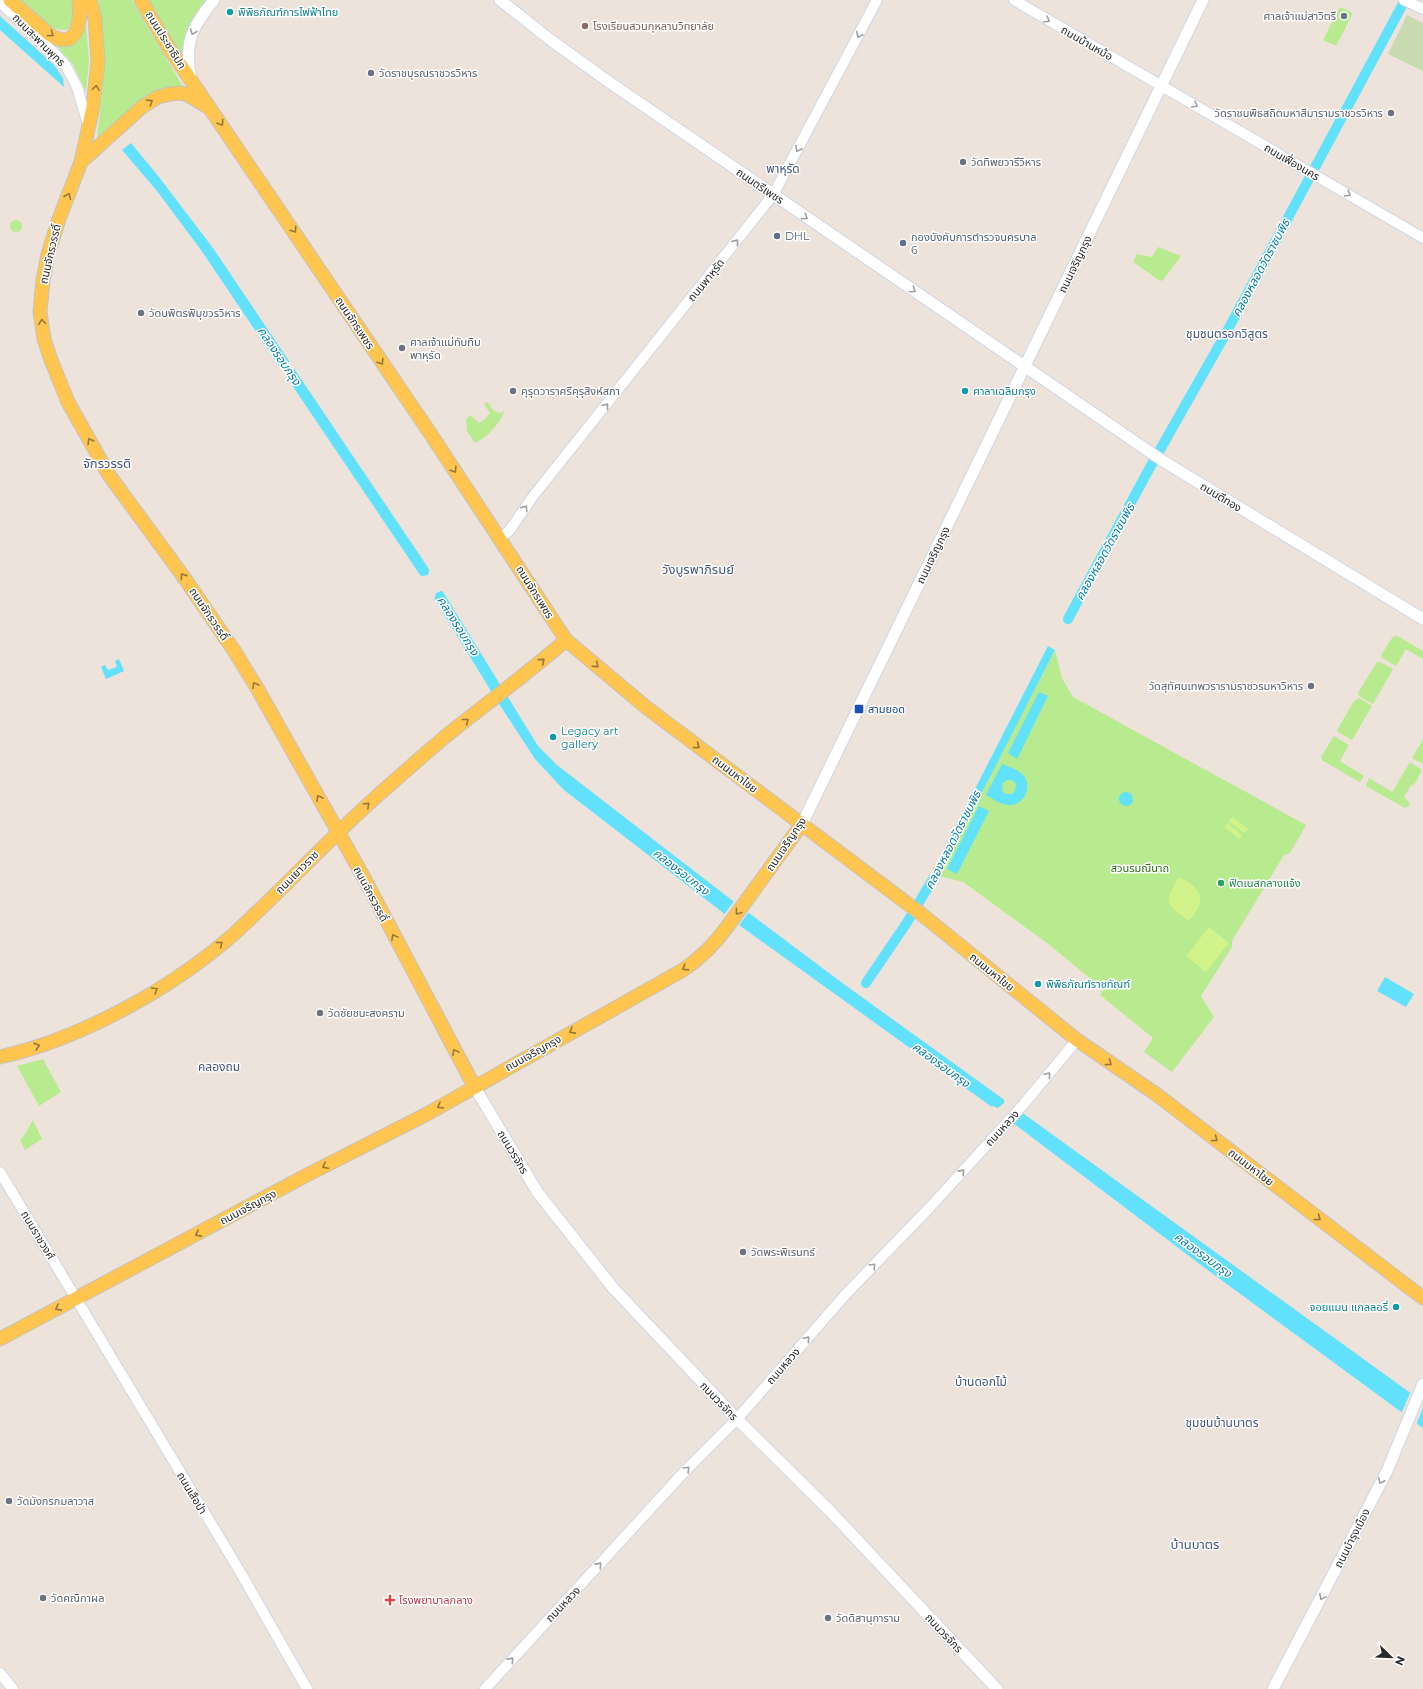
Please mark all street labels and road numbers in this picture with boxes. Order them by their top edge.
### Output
street label: ถนนประชาธิปก [143,8,189,72]
street label: ถนนสะพานพุทธ [10,11,68,69]
street label: ถนนบ้านหม้อ [1059,23,1115,63]
street label: ถนนเฟื่องนคร [1262,140,1323,183]
street label: ถนนตรีเพชร [733,165,787,207]
street label: ถนนจักรวรรดิ์ [36,223,64,285]
street label: ถนนเจริญกรุง [1055,233,1095,295]
street label: ถนนพาหุรัด [685,256,727,304]
street label: ถนนจักรเพชร [332,294,378,352]
street label: ถนนตีทอง [1198,479,1244,515]
street label: ถนนเจริญกรุง [913,524,953,586]
street label: ถนนจักรเพชร [513,563,557,621]
street label: ถนนจักรวรรดิ์ [186,585,232,643]
street label: ถนนมหาไชย [709,752,761,796]
street label: ถนนเจริญกรุง [763,814,809,874]
street label: ถนนเยาวราช [272,847,322,897]
street label: ถนนจักรวรรดิ์ [351,864,391,924]
street label: ถนนมหาไชย [967,950,1017,994]
street label: ถนนเจริญกรุง [502,1032,564,1074]
street label: ถนนหลวง [982,1107,1022,1149]
street label: ถนนวรจักร [494,1128,532,1176]
street label: ถนนมหาไชย [1225,1145,1277,1189]
street label: ถนนเจริญกรุง [217,1186,279,1228]
street label: ถนนราชวงศ์ [18,1208,58,1262]
street label: ถนนหลวง [763,1345,803,1387]
street label: ถนนวรจักร [697,1379,741,1423]
street label: ถนนเสือป่า [174,1469,210,1517]
street label: ถนนบำรุงเมือง [1331,1506,1373,1570]
street label: ถนนหลวง [543,1583,583,1625]
street label: ถนนวรจักร [922,1610,966,1656]

